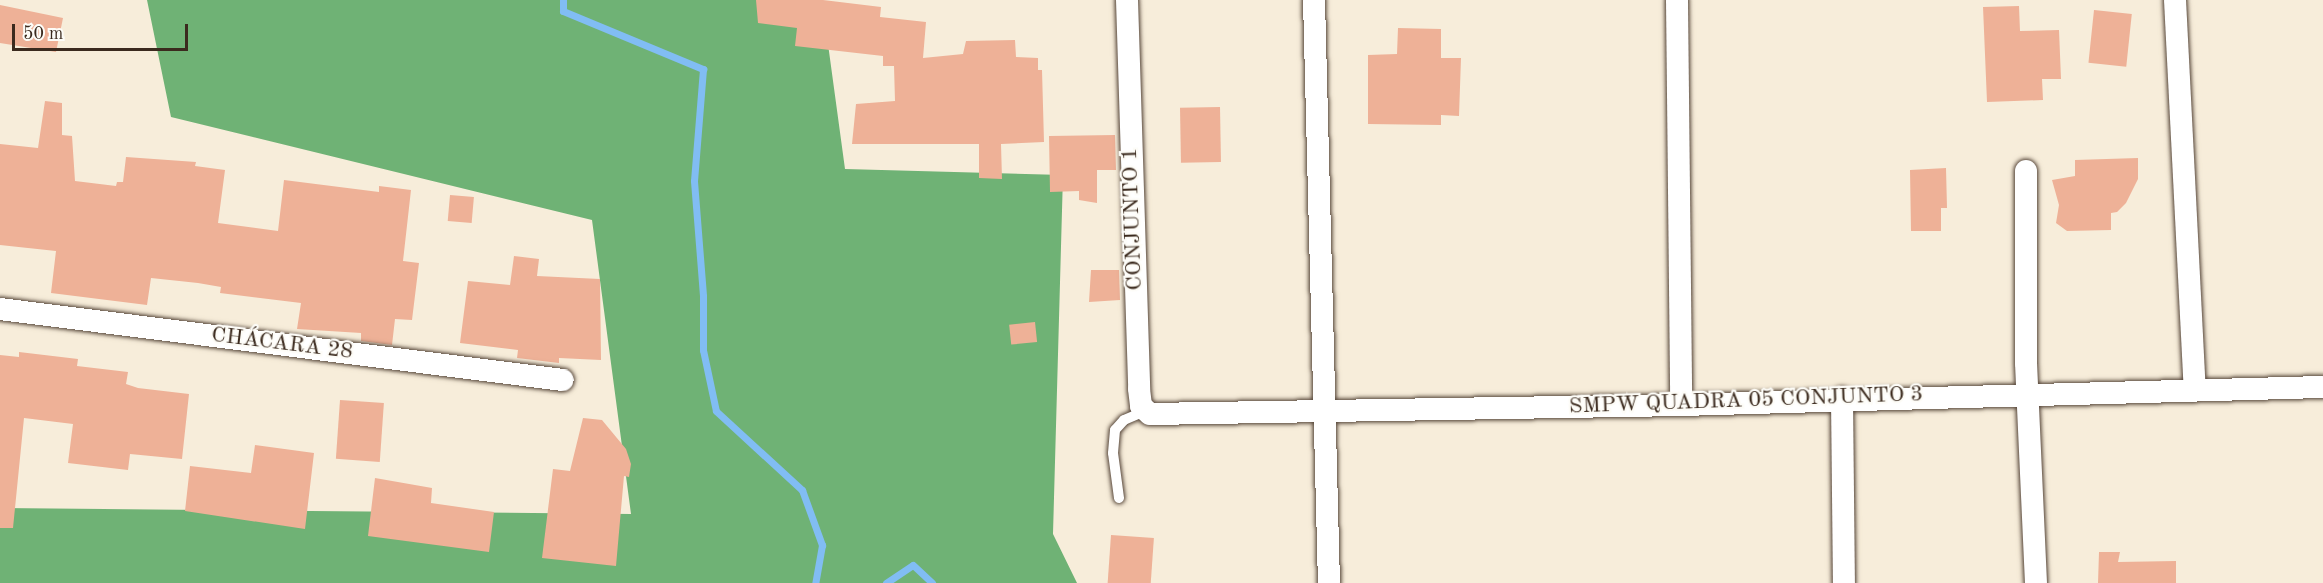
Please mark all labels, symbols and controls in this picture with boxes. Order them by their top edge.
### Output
scale bar [15,12,190,50]
text: 50 m [23,25,63,43]
street label: CONJUNTO 1 [1117,147,1149,291]
street label: CHÁCARA 28 [210,322,354,366]
street label: SMPW QUADRA 05 CONJUNTO 3 [1568,382,1924,420]

